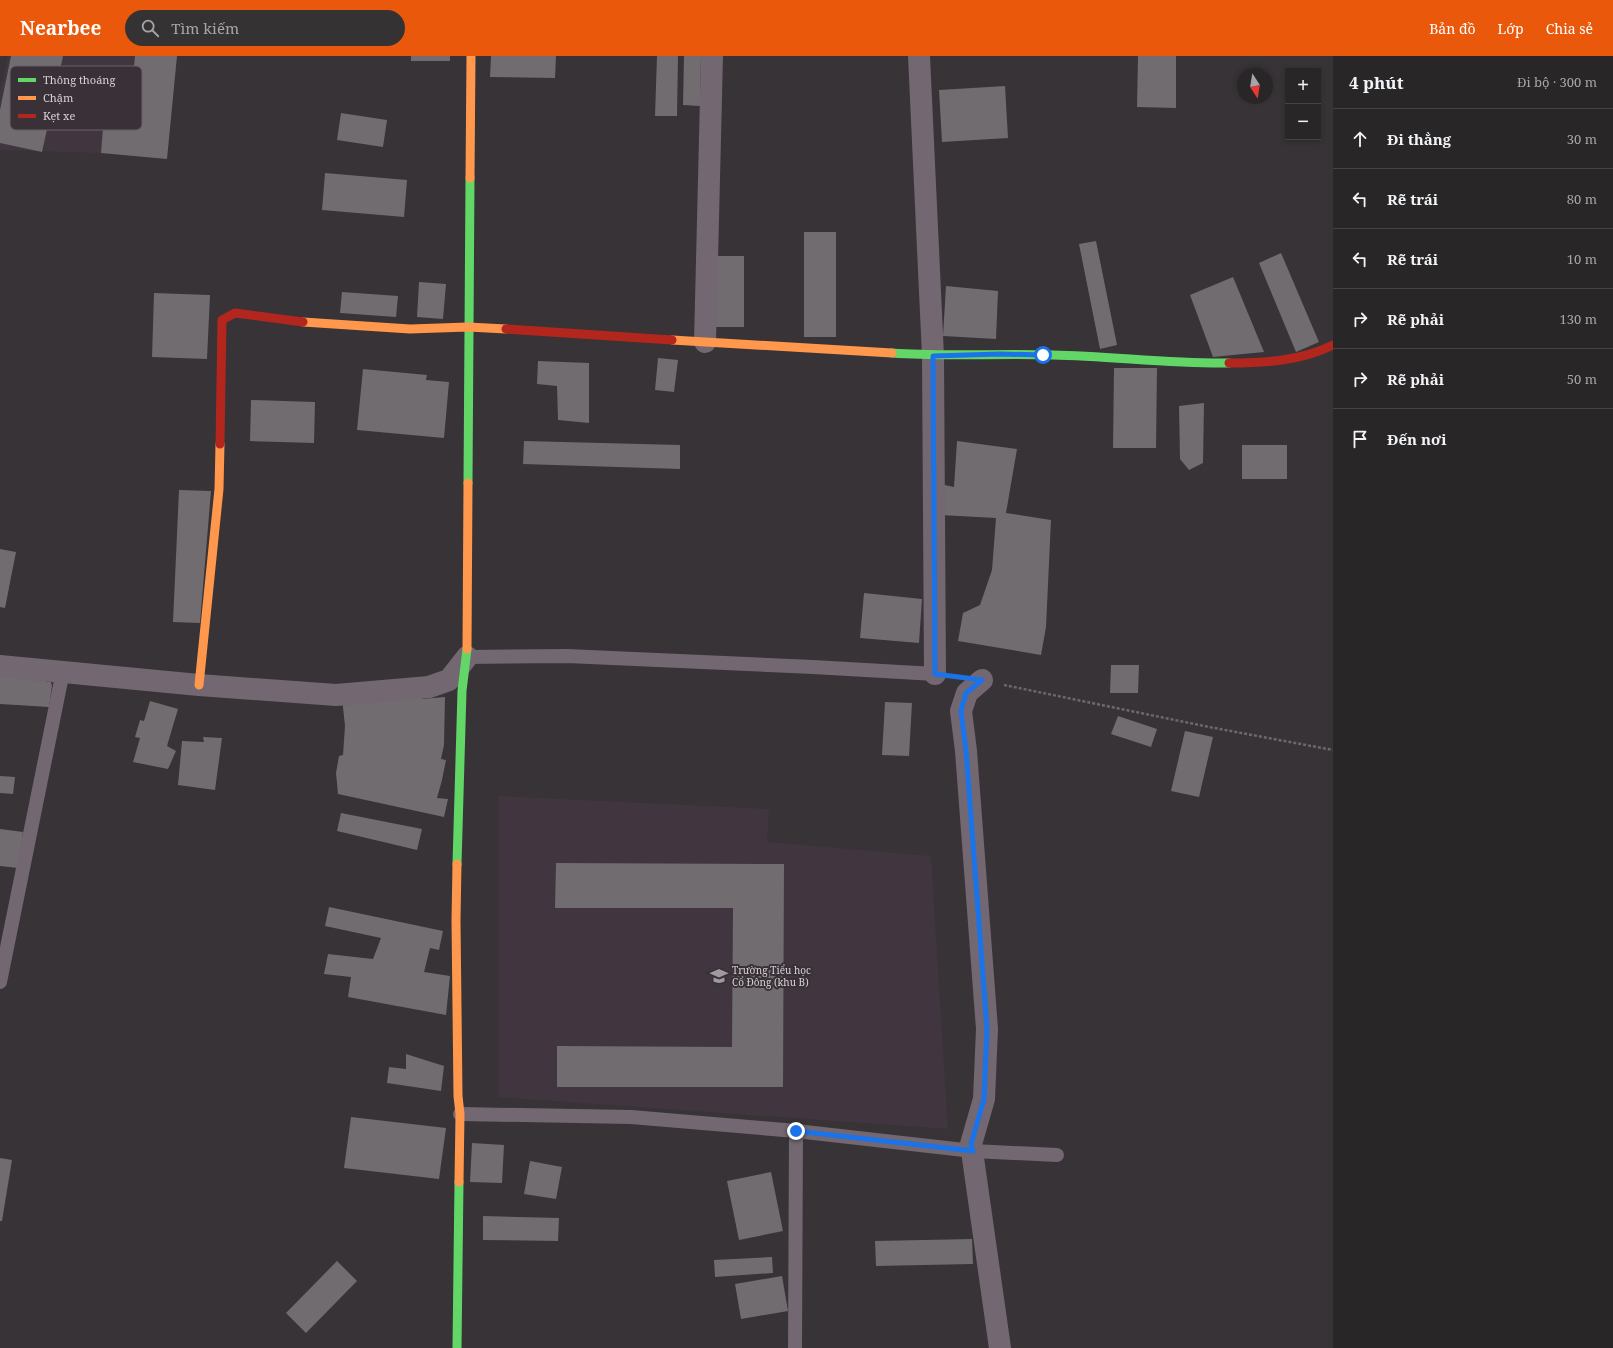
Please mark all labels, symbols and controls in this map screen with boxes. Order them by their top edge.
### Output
search box [125,10,405,46]
text: Nearbee [20,15,101,41]
icon: search [139,17,161,39]
text: Tìm kiếm [171,18,239,38]
text: Bản đồ [1429,19,1476,38]
text: Lớp [1498,19,1524,38]
text: Chia sẻ [1546,19,1593,38]
legend [10,66,142,130]
north arrow [1237,68,1273,104]
map controls [1285,68,1321,140]
button: + [1285,68,1321,104]
text: 4 phút [1349,71,1404,94]
text: Thông thoáng [43,72,115,87]
text: Đi bộ · 300 m [1517,73,1597,91]
text: Chậm [43,90,74,105]
button: − [1285,104,1321,140]
text: Kẹt xe [43,108,75,123]
icon: ahead [1349,128,1371,150]
text: Đi thẳng [1387,129,1451,149]
text: 30 m [1567,130,1597,148]
icon: left [1349,188,1371,210]
text: Rẽ trái [1387,189,1438,209]
text: 80 m [1567,190,1597,208]
icon: left [1349,248,1371,270]
text: Rẽ trái [1387,249,1438,269]
text: 10 m [1567,250,1597,268]
icon: right [1349,308,1371,330]
text: Rẽ phải [1387,309,1444,329]
text: 130 m [1560,310,1597,328]
route start [1034,346,1052,364]
icon: right [1349,368,1371,390]
text: Rẽ phải [1387,369,1444,389]
text: 50 m [1567,370,1597,388]
icon: arrive [1349,428,1371,450]
text: Đến nơi [1387,429,1447,449]
place label: Trường Tiểu học Cổ Đông (khu B) [732,963,811,989]
school or university icon: Trường Tiểu học Cổ Đông (khu B) [709,966,729,986]
route end [787,1122,805,1140]

